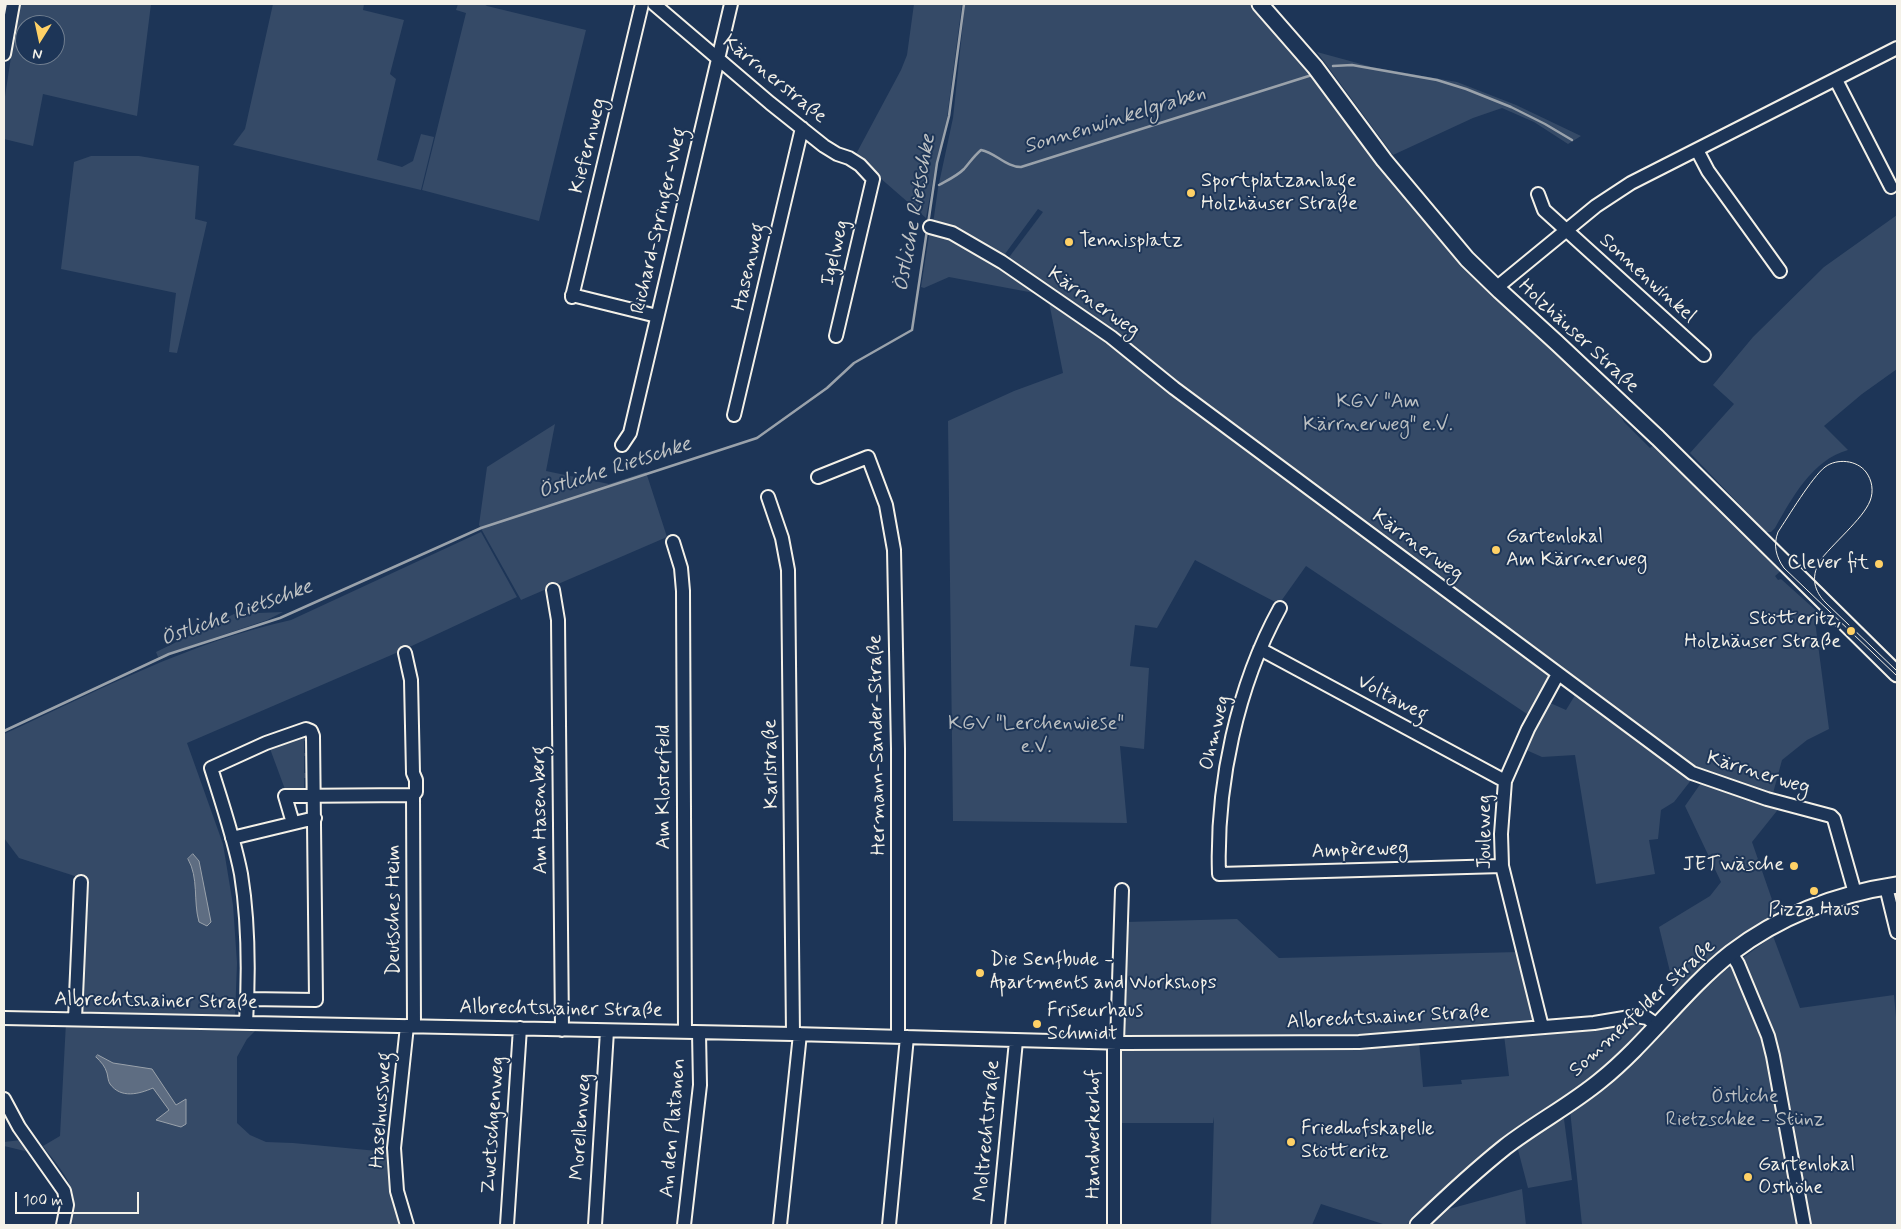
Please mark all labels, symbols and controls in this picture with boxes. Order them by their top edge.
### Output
north arrow [15,15,65,65]
street label: Kärrnerstraße [717,30,831,130]
text: N [31,44,44,63]
water label: Sonnenwinkelgraben [1021,81,1209,161]
street label: Kiefernweg [566,96,612,196]
street label: Richard-Springer-Weg [627,126,693,316]
water label: Östliche Rietschke [890,132,942,294]
place label: Sportplatzanlage Holzhäuser Straße [1201,170,1358,217]
marker: Sportplatzanlage Holzhäuser Straße [1185,187,1197,199]
street label: Igelweg [817,218,855,288]
street label: Hasenweg [728,221,772,313]
street label: Sonnenwinkel [1593,229,1701,329]
place label: Tennisplatz [1079,230,1183,254]
marker: Tennisplatz [1063,236,1075,248]
street label: Kärrnerweg [1042,263,1144,343]
street label: Holzhäuser Straße [1513,275,1643,399]
park label: KGV "Am Kärrnerweg" e.V. [1303,391,1453,438]
water label: Östliche Rietschke [535,432,695,506]
street label: Kärrnerweg [1367,505,1467,587]
place label: Gartenlokal Am Kärrnerweg [1506,526,1647,573]
marker: Gartenlokal Am Kärrnerweg [1490,544,1502,556]
place label: Clever fit [1787,552,1869,576]
marker: Clever fit [1873,558,1885,570]
water label: Östliche Rietschke [158,575,316,653]
place label: Stötteritz, Holzhäuser Straße [1684,608,1841,655]
marker: Stötteritz, Holzhäuser Straße [1845,625,1857,637]
street label: Hermann-Sander-Straße [864,634,892,856]
street label: Voltaweg [1352,670,1432,728]
street label: Ohmweg [1196,693,1236,773]
park label: KGV "Lerchenwiese" e.V. [948,713,1124,760]
street label: Karlstraße [759,719,785,809]
street label: Am Klosterfeld [653,725,677,849]
street label: Am Hasenberg [528,746,554,874]
street label: Kärrnerweg [1703,747,1813,801]
street label: Jouleweg [1474,795,1498,869]
street label: Ampèreweg [1311,837,1409,865]
street label: Deutsches Heim [383,845,407,975]
place label: JETwäsche [1683,854,1784,878]
marker: JETwäsche [1788,860,1800,872]
marker: Pizza Haus [1808,885,1820,897]
place label: Pizza Haus [1768,899,1860,923]
street label: Sommerfelder Straße [1565,935,1721,1083]
place label: Die Senfbude - Apartments and Workshops [990,949,1217,996]
marker: Die Senfbude - Apartments and Workshops [974,967,986,979]
street label: Albrechtshainer Straße [54,988,258,1016]
street label: Albrechtshainer Straße [459,996,663,1024]
place label: Friseurhaus Schmidt [1047,1000,1143,1047]
street label: Albrechtshainer Straße [1286,1001,1490,1035]
marker: Friseurhaus Schmidt [1031,1018,1043,1030]
street label: Haselnussweg [366,1051,398,1169]
street label: Zwetschgenweg [477,1055,511,1195]
street label: An den Platanen [656,1057,692,1199]
street label: Moltrechtstraße [970,1059,1006,1203]
street label: Handwerkerhof [1083,1069,1107,1199]
street label: Morellenweg [566,1073,598,1181]
park label: Östliche Rietzschke - Stünz [1665,1086,1825,1133]
place label: Friedhofskapelle Stötteritz [1301,1118,1435,1165]
marker: Friedhofskapelle Stötteritz [1285,1136,1297,1148]
place label: Gartenlokal Osthöhe [1758,1154,1855,1201]
marker: Gartenlokal Osthöhe [1742,1171,1754,1183]
scale bar [18,1182,141,1214]
text: 100 m [23,1191,63,1211]

